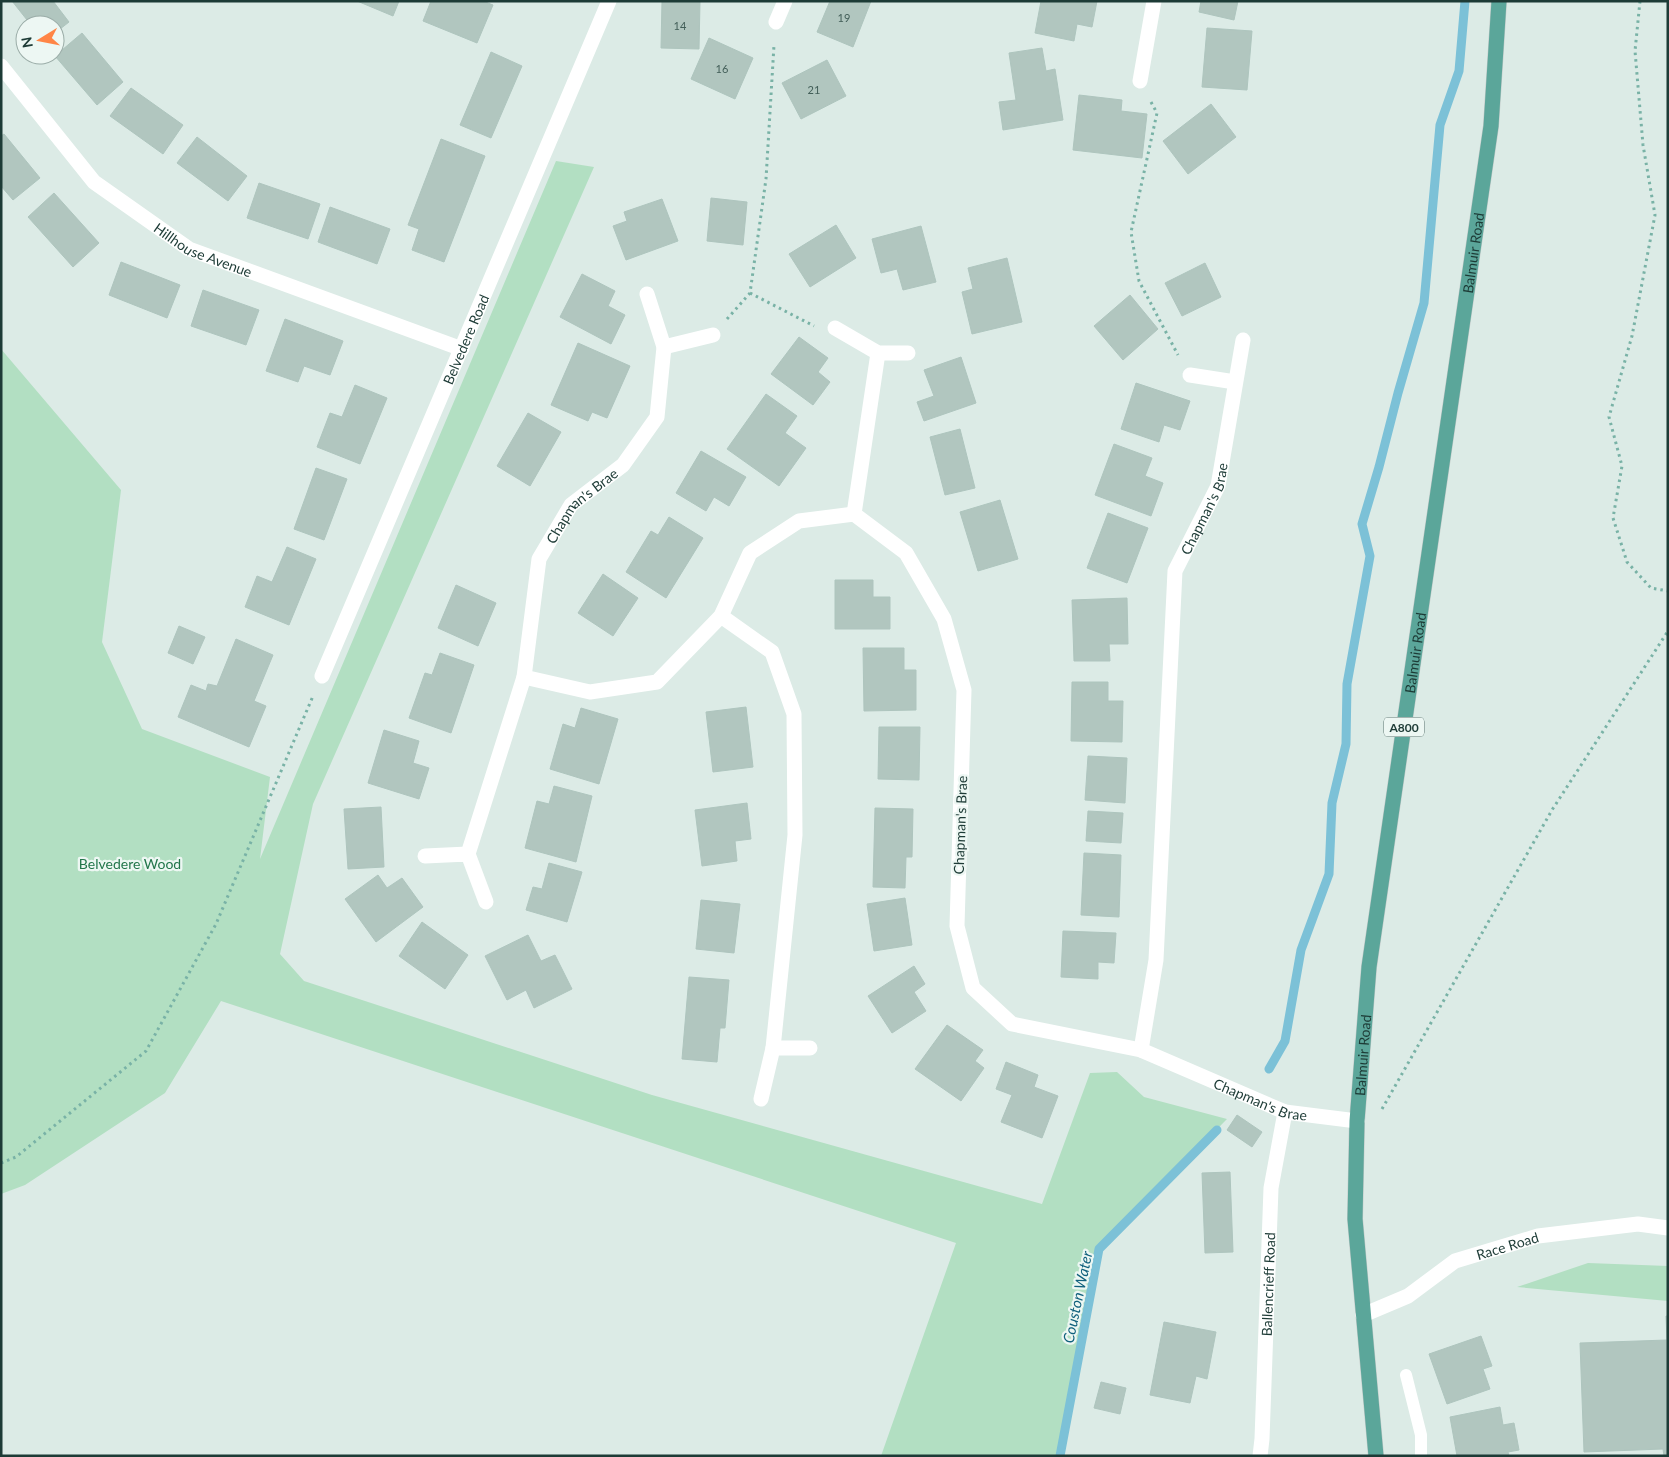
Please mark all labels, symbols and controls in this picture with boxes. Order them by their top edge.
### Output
house number: 19 [838,11,850,24]
north arrow [15,15,65,65]
house number: 14 [674,19,687,32]
text: N [17,36,36,49]
house number: 16 [716,62,728,75]
house number: 21 [808,83,820,96]
street label: Balmuir Road [1458,211,1487,294]
street label: Hillhouse Avenue [151,219,255,280]
street label: Belvedere Road [439,292,492,387]
street label: Chapman's Brae [1176,461,1230,557]
street label: Chapman's Brae [542,464,621,546]
street label: Balmuir Road [1400,611,1429,694]
road number: A800 [1384,718,1424,736]
street label: Chapman's Brae [950,775,970,875]
park label: Belvedere Wood [79,855,181,872]
street label: Balmuir Road [1350,1014,1374,1096]
street label: Chapman's Brae [1211,1074,1308,1123]
street label: Race Road [1474,1228,1540,1263]
street label: Ballencrieff Road [1257,1232,1278,1336]
water label: Couston Water [1058,1248,1096,1345]

